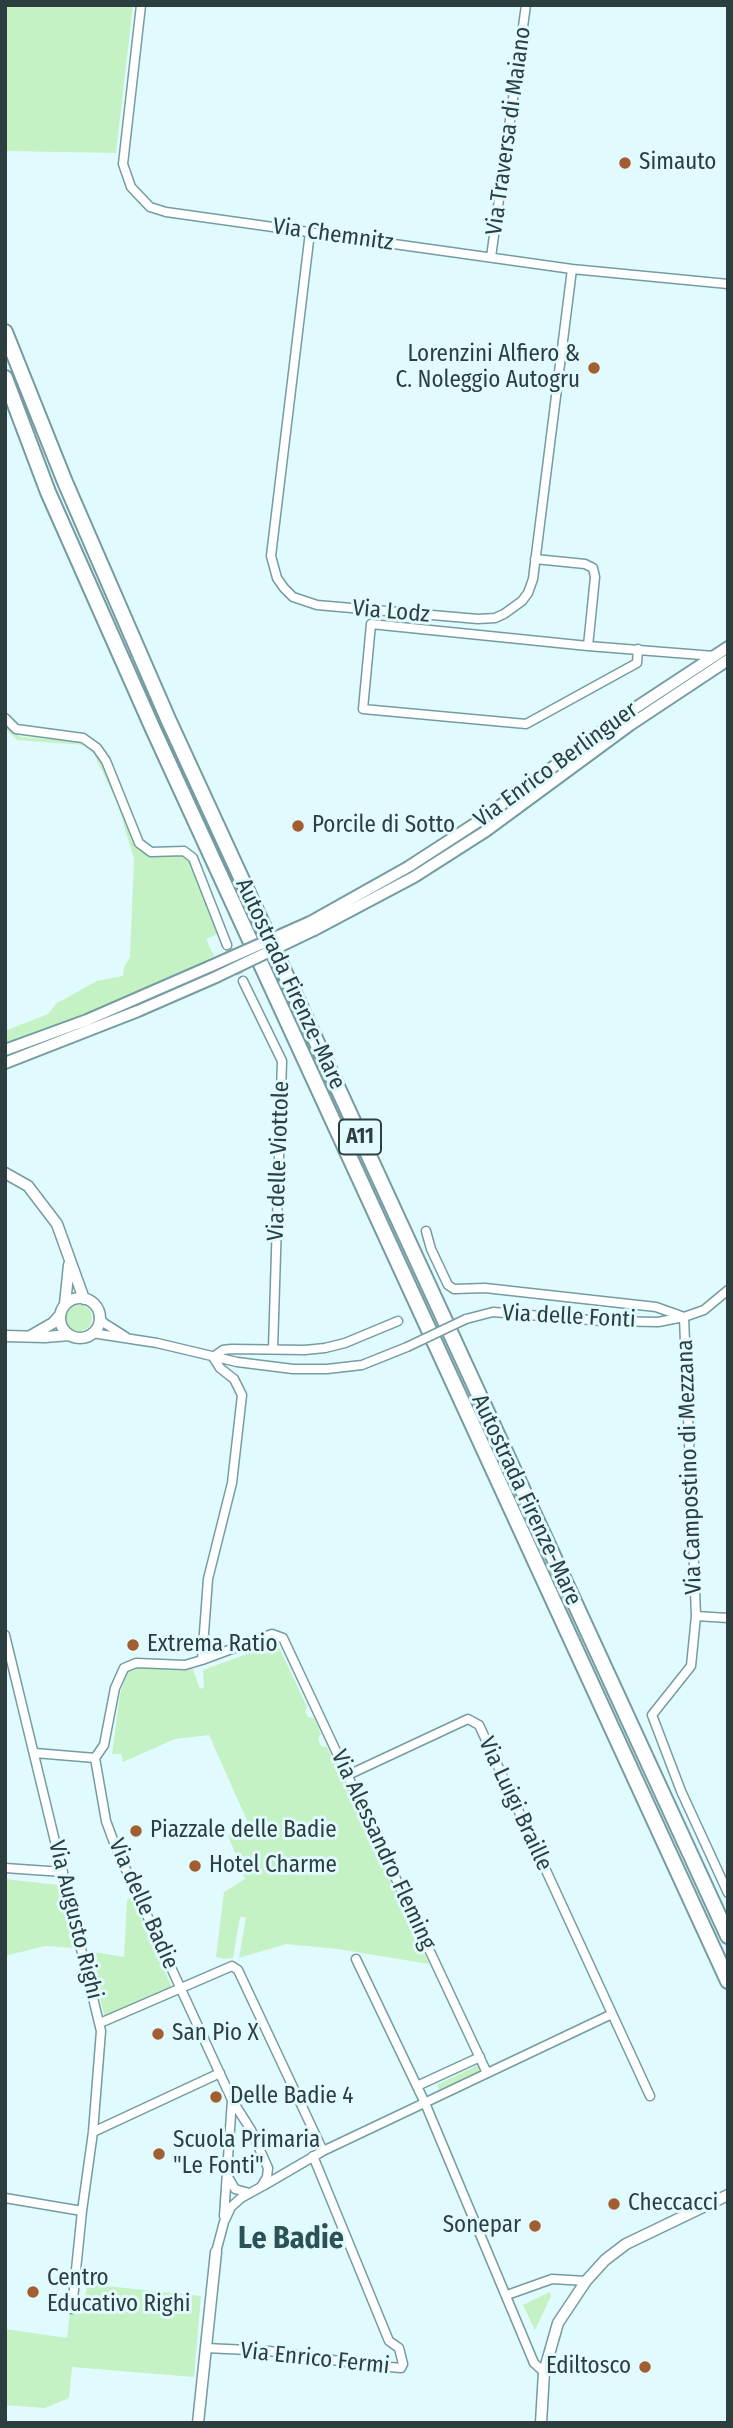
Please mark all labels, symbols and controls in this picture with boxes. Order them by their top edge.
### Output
street label: Via Traversa di Maiano [481,25,537,237]
place label: Simauto [639,149,716,177]
marker: Simauto [617,155,633,171]
street label: Via Chemnitz [271,213,395,257]
place label: Lorenzini Alfiero & C. Noleggio Autogru [395,341,580,395]
marker: Lorenzini Alfiero & C. Noleggio Autogru [586,360,602,376]
street label: Via Lodz [351,595,431,629]
street label: Via Enrico Berlinguer [469,696,643,834]
place label: Porcile di Sotto [312,812,455,840]
marker: Porcile di Sotto [290,818,306,834]
street label: Autostrada Firenze-Mare [229,874,351,1094]
street label: Via delle Viottole [262,1080,296,1242]
road number: A11 [339,1120,381,1154]
street label: Via delle Fonti [502,1300,636,1334]
street label: Via Campostino di Mezzana [672,1339,708,1595]
street label: Autostrada Firenze-Mare [465,1390,587,1610]
place label: Extrema Ratio [147,1631,277,1659]
marker: Extrema Ratio [125,1637,141,1653]
street label: Via Luigi Braille [472,1733,558,1875]
street label: Via Alessandro Fleming [325,1746,441,1954]
place label: Piazzale delle Badie [150,1817,337,1845]
marker: Piazzale delle Badie [128,1823,144,1839]
street label: Via delle Badie [102,1834,184,1974]
street label: Via Augusto Righi [42,1838,108,2002]
place label: Hotel Charme [209,1852,337,1880]
marker: Hotel Charme [187,1858,203,1874]
place label: San Pio X [172,2020,259,2048]
marker: San Pio X [150,2026,166,2042]
place label: Delle Badie 4 [230,2083,353,2111]
marker: Delle Badie 4 [208,2089,224,2105]
place label: Scuola Primaria "Le Fonti" [173,2127,320,2181]
marker: Scuola Primaria "Le Fonti" [151,2146,167,2162]
place label: Checcacci [628,2190,718,2218]
marker: Checcacci [606,2196,622,2212]
place label: Sonepar [443,2212,521,2240]
marker: Sonepar [527,2218,543,2234]
district label: Le Badie [238,2222,344,2258]
place label: Centro Educativo Righi [47,2265,191,2319]
marker: Centro Educativo Righi [25,2284,41,2300]
street label: Via Enrico Fermi [239,2337,391,2381]
place label: Ediltosco [546,2353,631,2381]
marker: Ediltosco [637,2359,653,2375]

